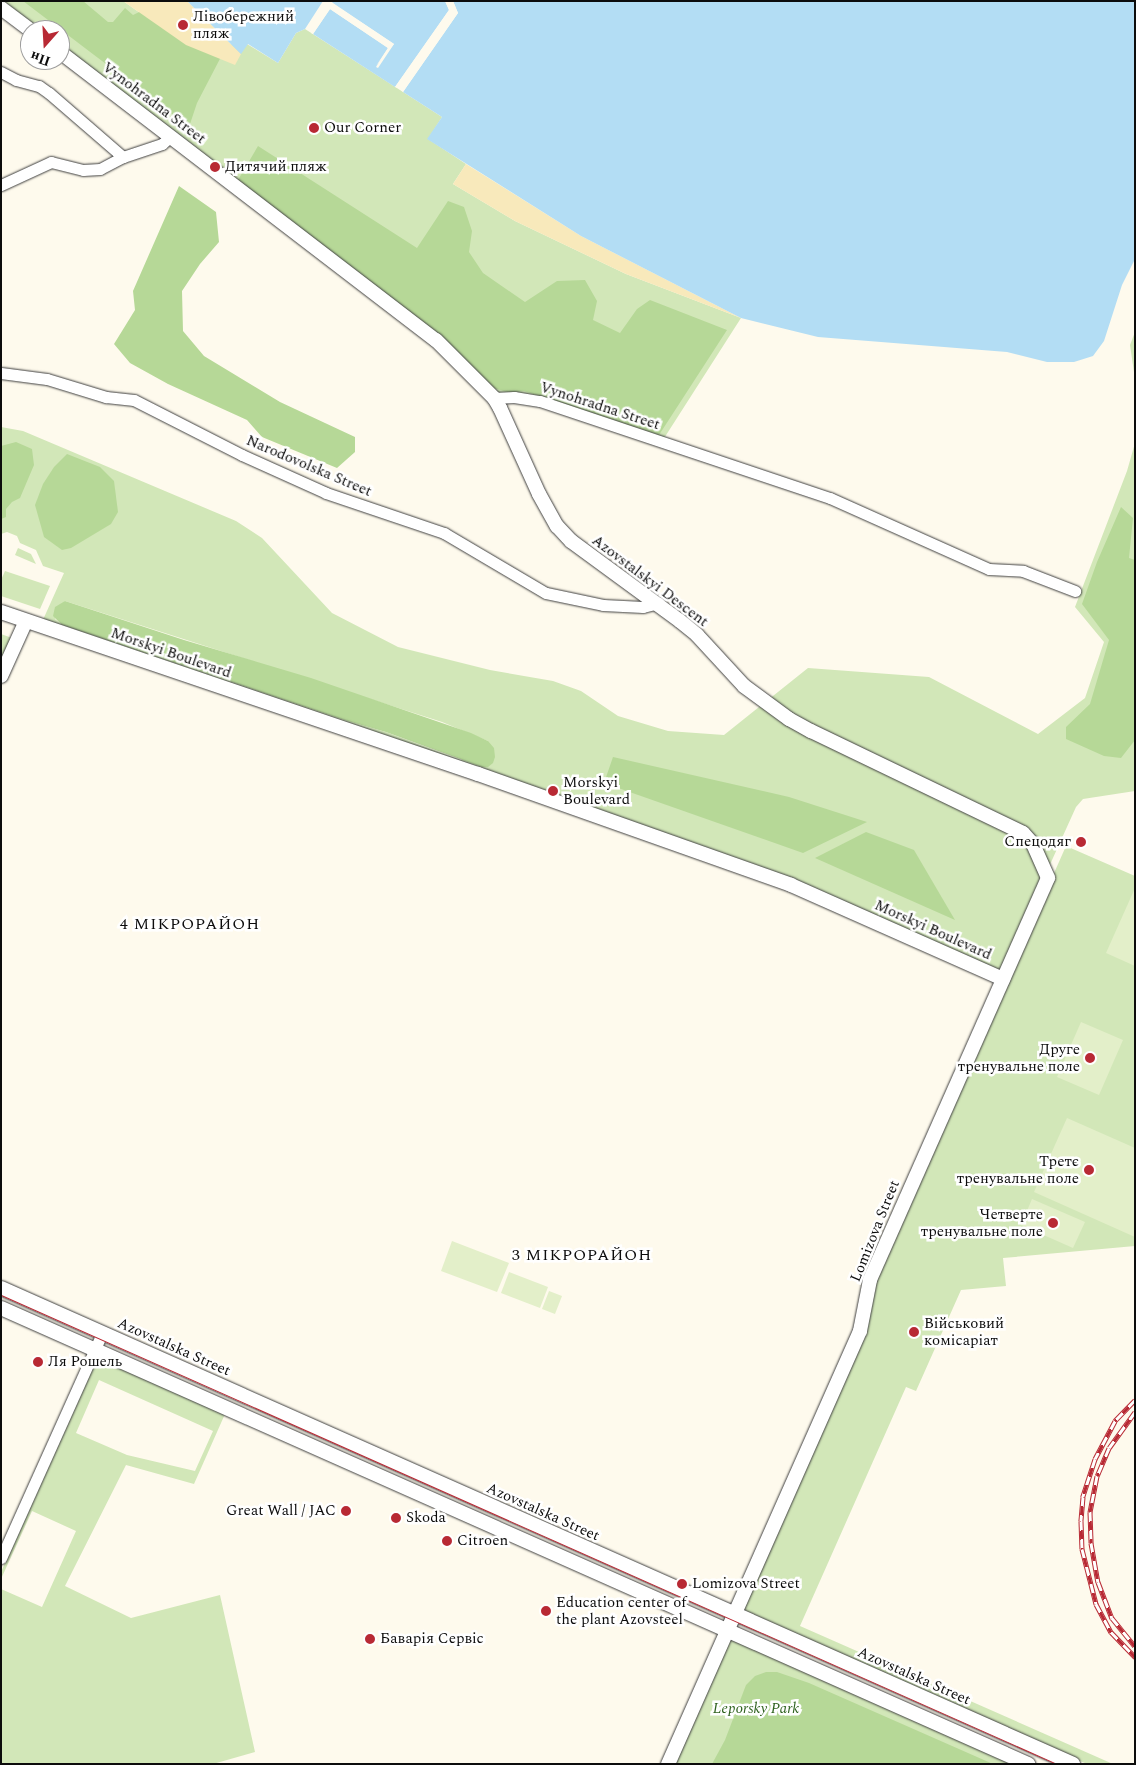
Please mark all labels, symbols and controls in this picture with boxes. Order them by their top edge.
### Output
place label: Лівобережний пляж [193,7,294,42]
marker: Лівобережний пляж [177,19,189,31]
north arrow [20,20,70,70]
text: Пн [27,46,53,72]
street label: Vynohradna Street [99,58,209,148]
place label: Our Corner [324,119,401,137]
marker: Our Corner [308,122,320,134]
place label: Дитячий пляж [225,158,327,176]
marker: Дитячий пляж [209,161,221,173]
street label: Vynohradna Street [538,378,662,434]
street label: Narodovolska Street [244,431,374,501]
street label: Azovstalskyi Descent [588,531,712,631]
street label: Morskyi Boulevard [108,624,234,682]
place label: Morskyi Boulevard [563,773,630,808]
marker: Morskyi Boulevard [547,785,559,797]
place label: Спецодяг [1004,833,1071,851]
marker: Спецодяг [1075,836,1087,848]
street label: Morskyi Boulevard [872,896,994,964]
district label: 4 МІКРОРАЙОН [118,914,262,934]
place label: Друге тренувальне поле [958,1040,1080,1075]
marker: Друге тренувальне поле [1084,1052,1096,1064]
place label: Третє тренувальне поле [957,1152,1079,1187]
marker: Третє тренувальне поле [1083,1164,1095,1176]
street label: Lomizova Street [846,1178,904,1284]
place label: Четверте тренувальне поле [921,1205,1043,1240]
marker: Четверте тренувальне поле [1047,1217,1059,1229]
district label: 3 МІКРОРАЙОН [510,1245,654,1265]
street label: Azovstalska Street [115,1314,233,1380]
place label: Військовий комісаріат [924,1314,1004,1349]
marker: Військовий комісаріат [908,1326,920,1338]
place label: Ля Рошель [48,1353,122,1371]
marker: Ля Рошель [32,1356,44,1368]
street label: Azovstalska Street [484,1479,602,1545]
place label: Great Wall / JAC [226,1502,336,1520]
marker: Great Wall / JAC [340,1505,352,1517]
place label: Skoda [406,1509,446,1527]
marker: Skoda [390,1512,402,1524]
place label: Citroen [457,1532,508,1550]
marker: Citroen [441,1535,453,1547]
place label: Lomizova Street [692,1575,800,1593]
marker: Lomizova Street [676,1578,688,1590]
place label: Education center of the plant Azovsteel [556,1593,686,1628]
marker: Education center of the plant Azovsteel [540,1605,552,1617]
place label: Баварія Сервіс [380,1630,484,1648]
marker: Баварія Сервіс [364,1633,376,1645]
street label: Azovstalska Street [855,1643,973,1709]
park label: Leporsky Park [713,1700,799,1718]

